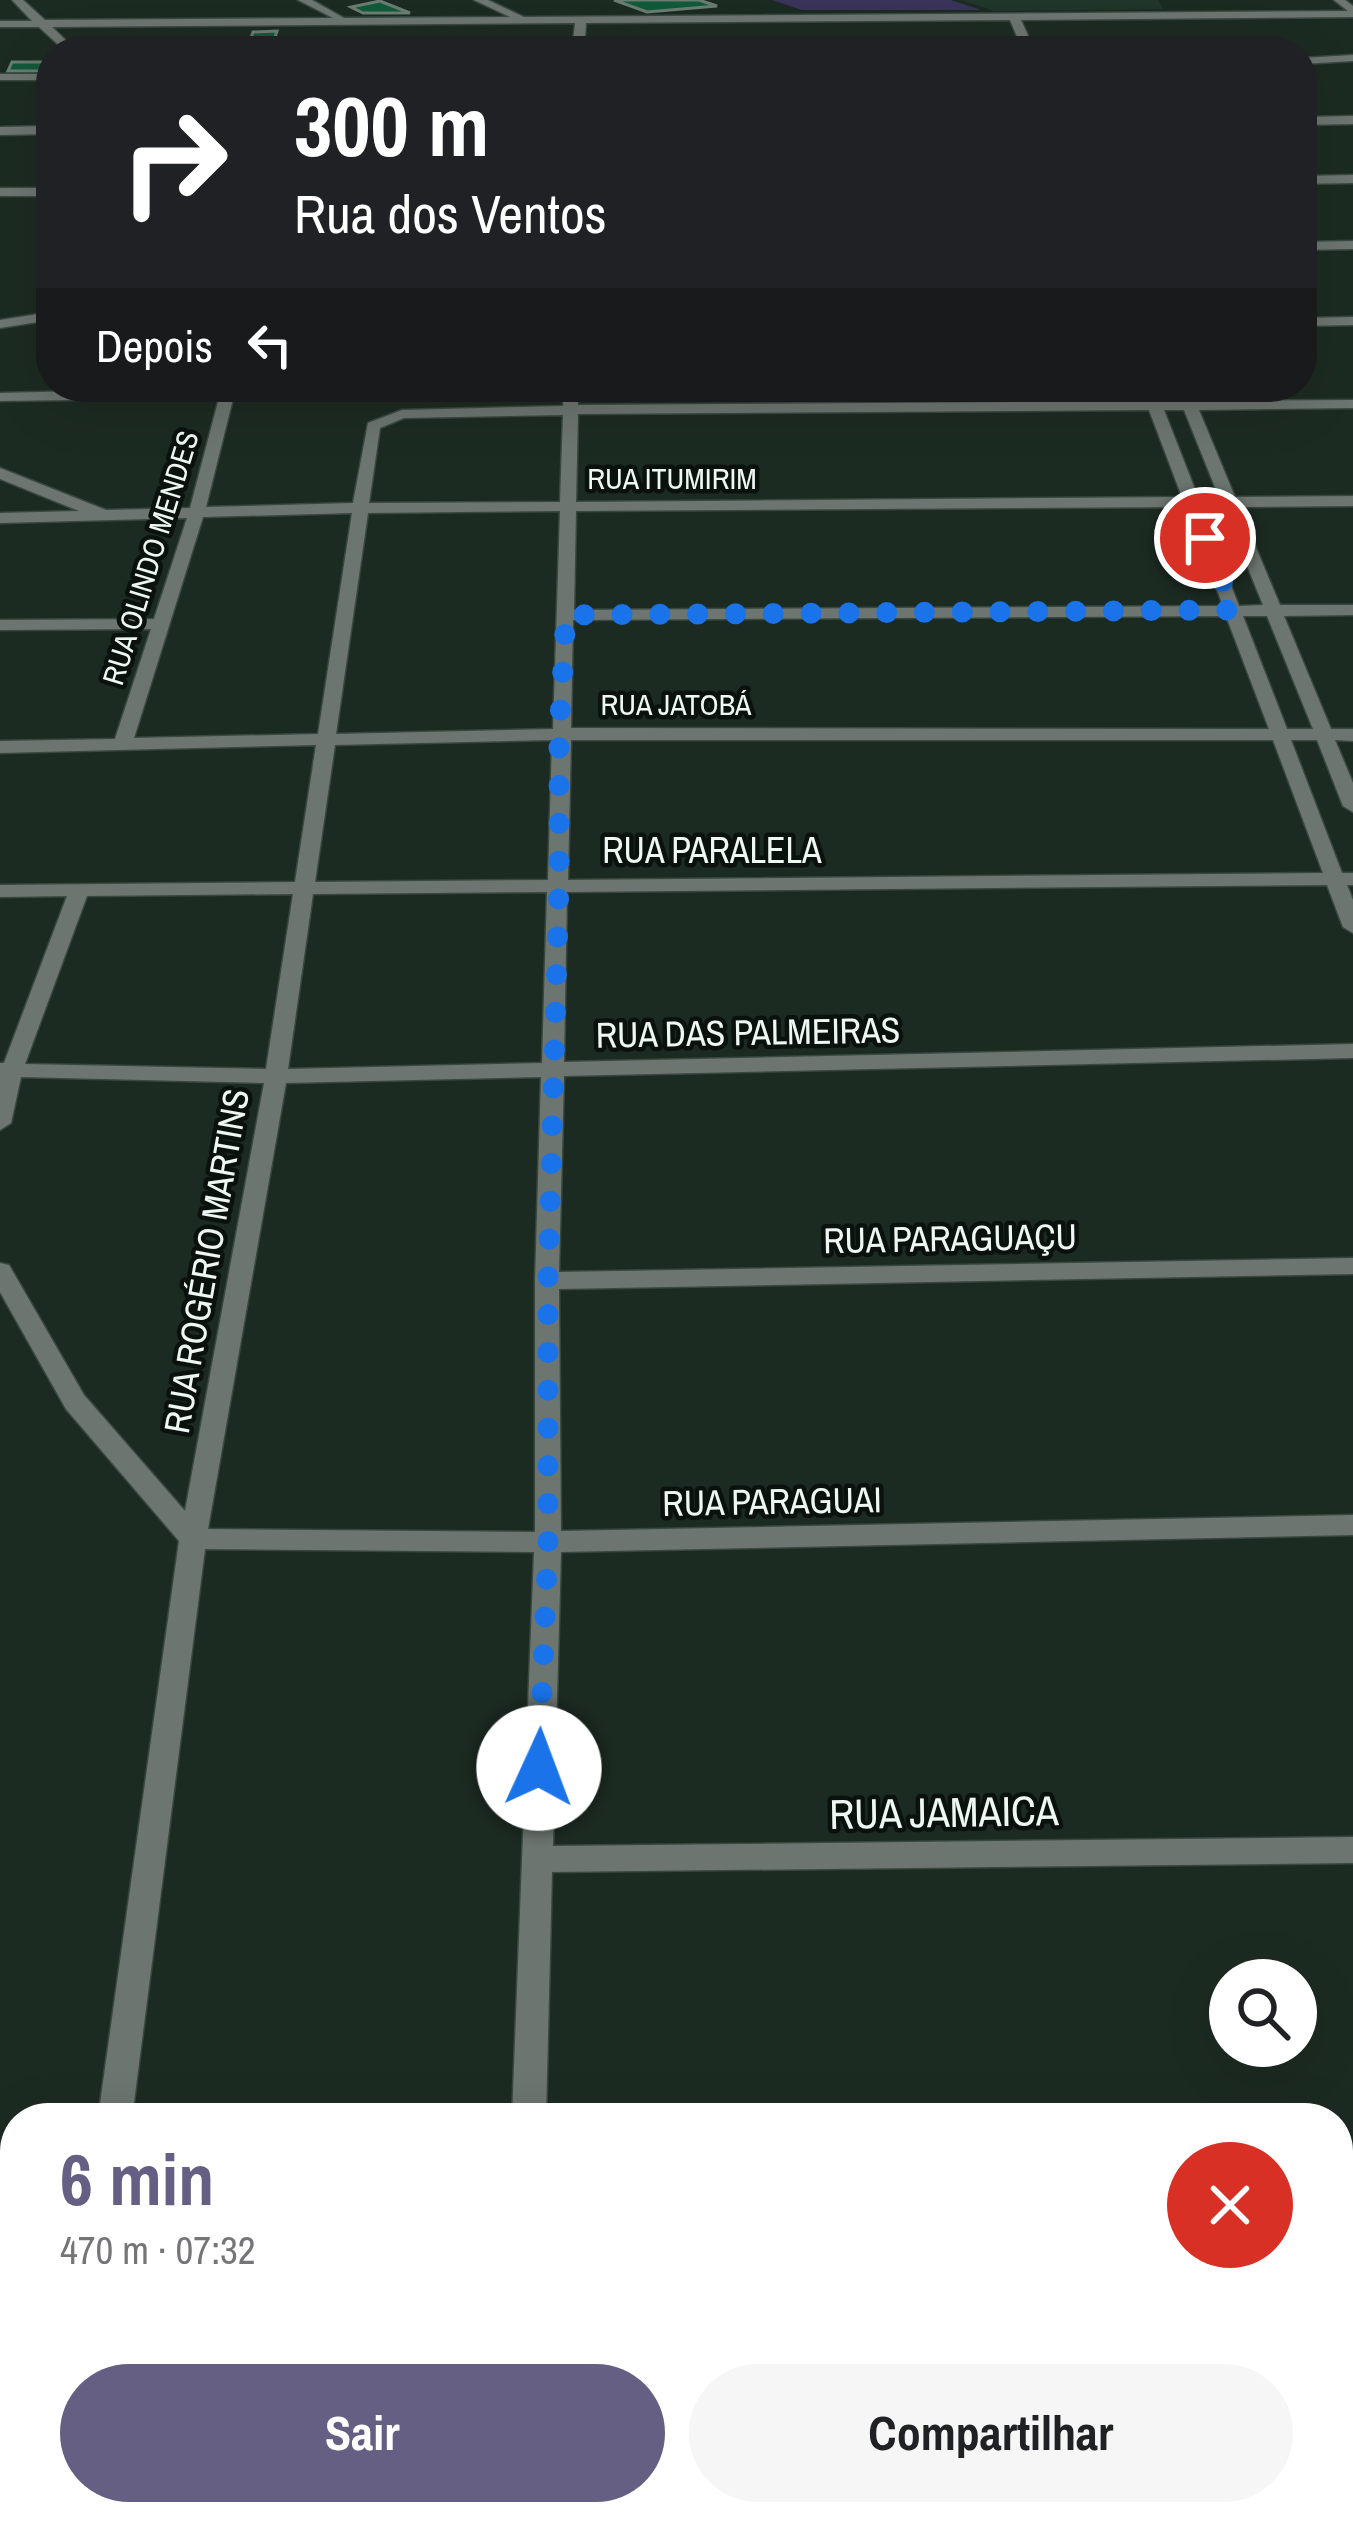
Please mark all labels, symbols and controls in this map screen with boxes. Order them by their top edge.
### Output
text: 300 m [294,69,489,182]
icon: right [96,84,252,240]
text: Rua dos Ventos [294,177,607,250]
icon: left [237,312,303,378]
text: Depois [96,315,213,376]
street label: RUA OLINDO MENDES [92,426,208,690]
street label: RUA ITUMIRIM [587,458,757,498]
pin [1154,487,1256,589]
icon: arrive [1172,505,1238,571]
street label: RUA JATOBÁ [601,684,752,724]
street label: RUA PARALELA [602,826,822,874]
street label: RUA DAS PALMEIRAS [595,1005,901,1059]
street label: RUA ROGÉRIO MARTINS [152,1085,260,1437]
street label: RUA PARAGUAÇU [823,1212,1077,1264]
street label: RUA PARAGUAI [662,1475,882,1527]
position arrow [476,1705,602,1831]
street label: RUA JAMAICA [829,1782,1060,1842]
map controls [1209,1959,1317,2067]
button: search [1209,1959,1317,2067]
text: 6 min [60,2130,214,2227]
button: close [1167,2142,1293,2268]
text: 470 m · 07:32 [60,2224,256,2276]
button: Sair [60,2364,665,2502]
button: Compartilhar [689,2364,1293,2502]

